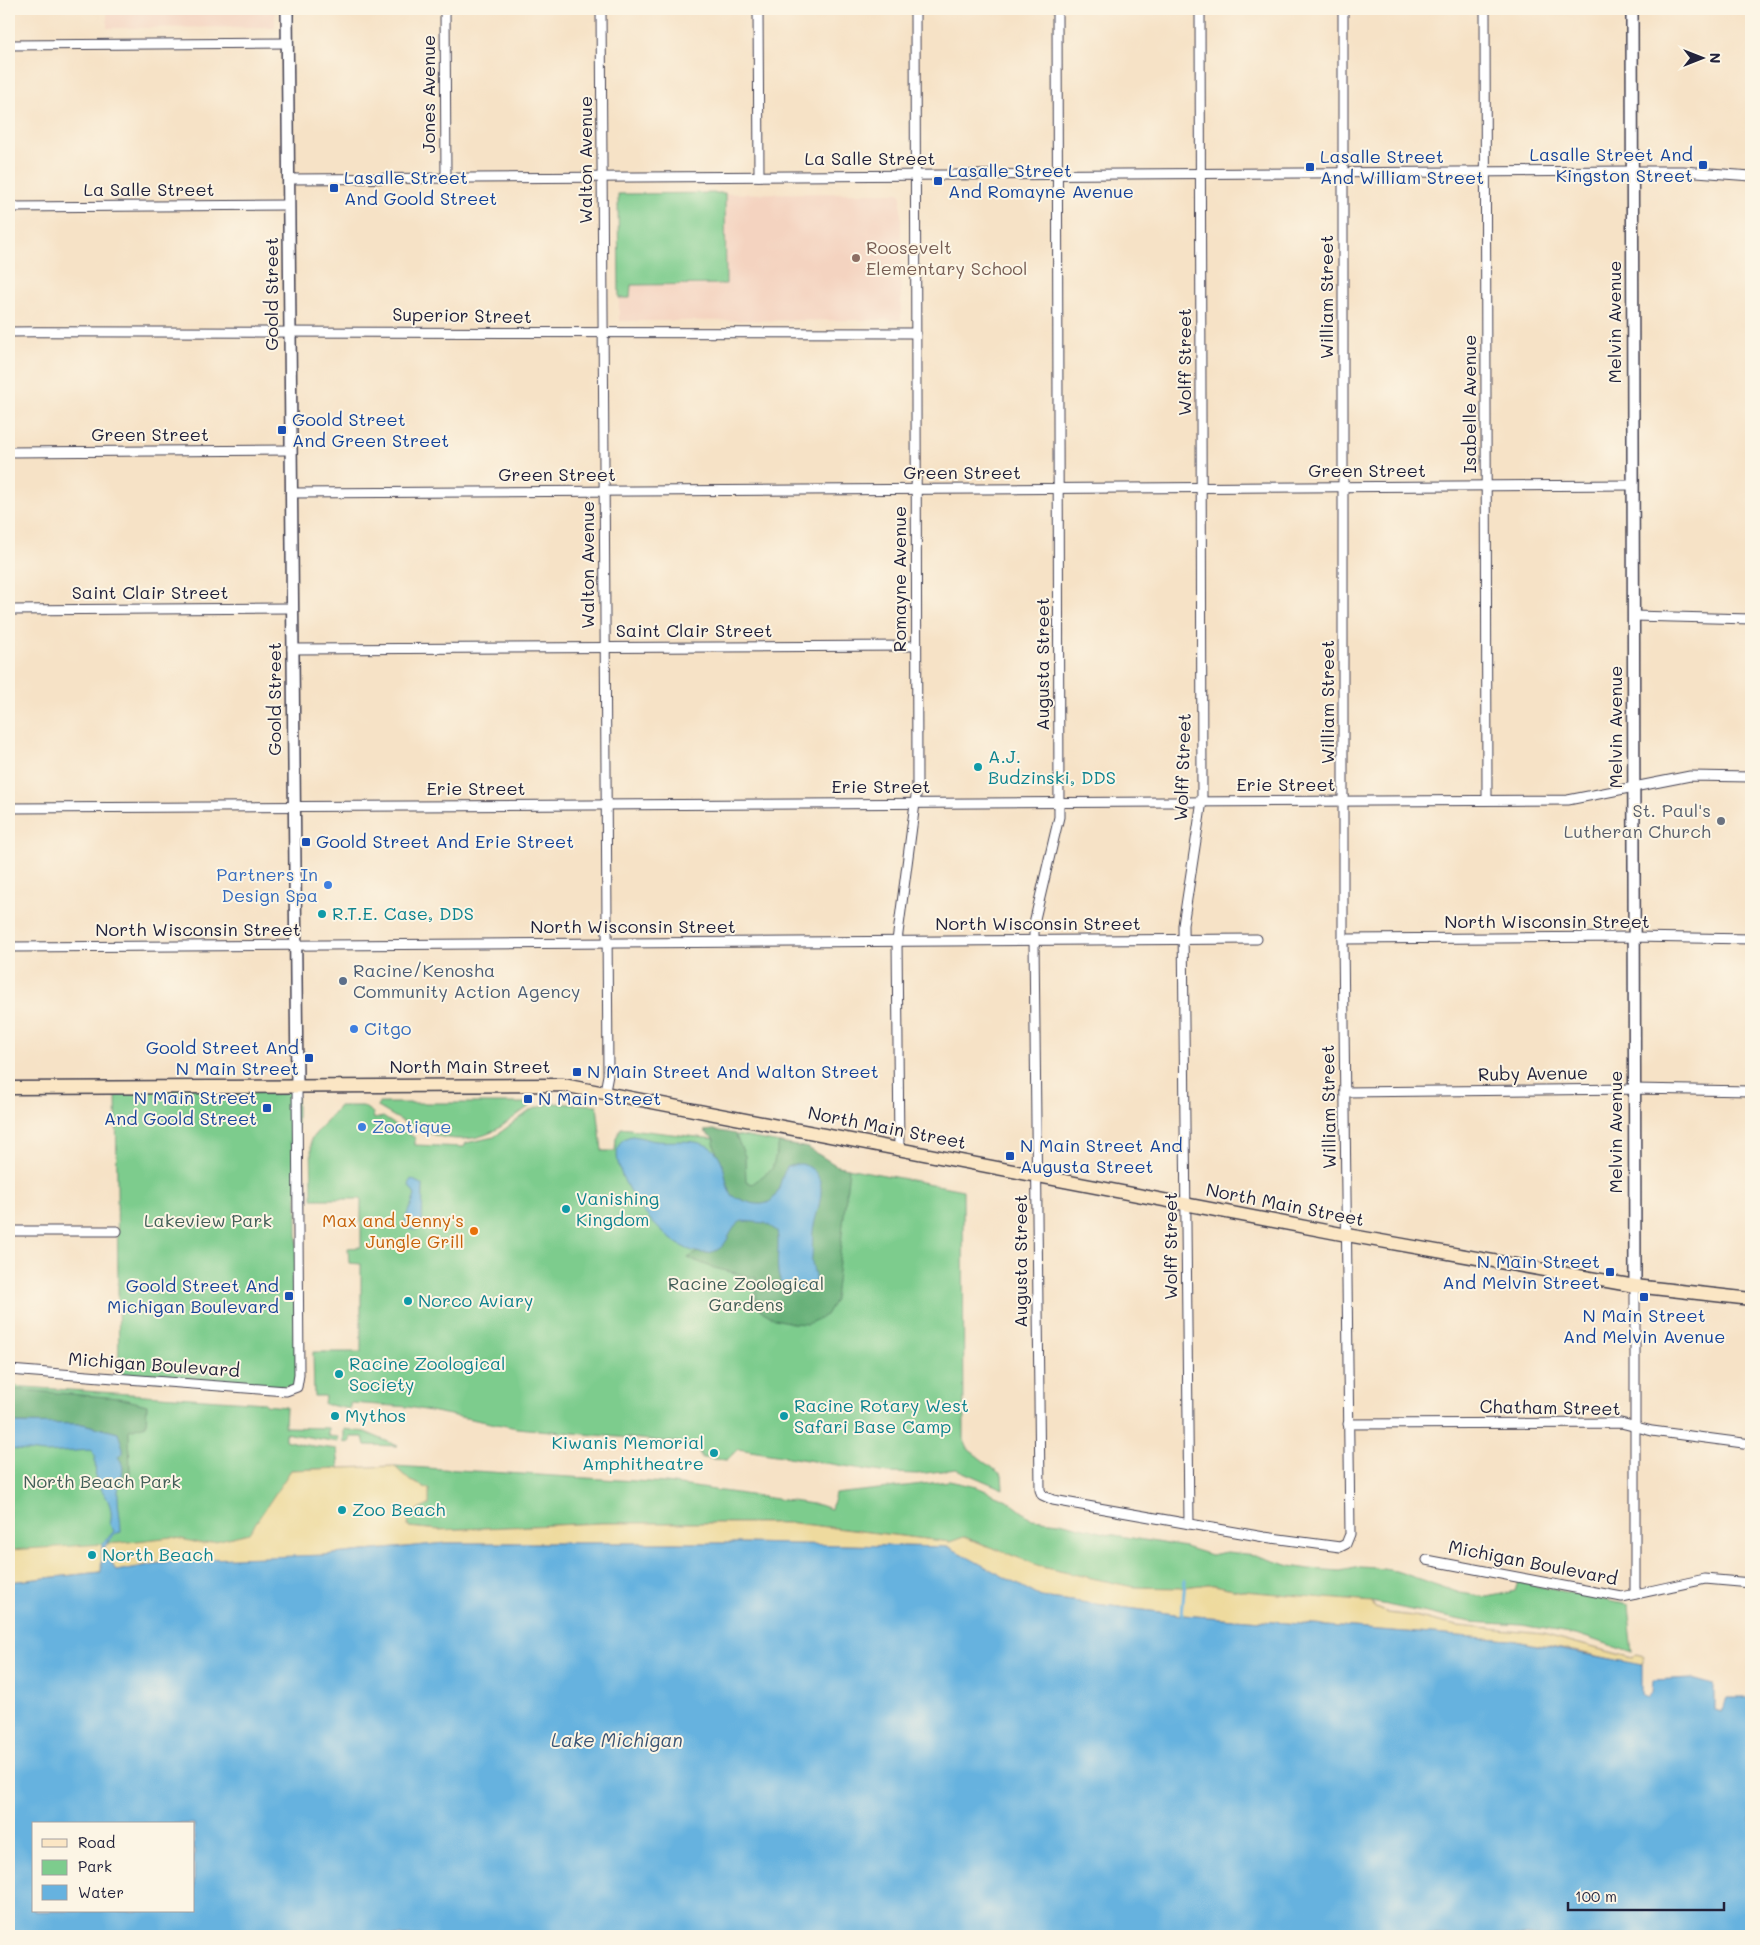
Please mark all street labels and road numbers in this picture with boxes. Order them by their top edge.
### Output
street label: Jones Avenue [416,35,440,153]
street label: Walton Avenue [573,96,597,224]
street label: La Salle Street [804,146,936,170]
street label: La Salle Street [83,177,215,201]
street label: William Street [1314,235,1338,359]
street label: Goold Street [259,237,283,351]
street label: Melvin Avenue [1602,260,1626,384]
street label: Superior Street [392,302,532,328]
street label: Wolff Street [1172,308,1196,416]
street label: Isabelle Avenue [1457,335,1481,473]
street label: Green Street [91,422,209,446]
street label: Green Street [1308,458,1426,482]
street label: Green Street [903,460,1021,484]
street label: Green Street [498,462,616,486]
street label: Walton Avenue [575,501,599,629]
street label: Romayne Avenue [887,506,911,652]
street label: Saint Clair Street [72,580,228,604]
street label: Augusta Street [1030,597,1054,731]
street label: Saint Clair Street [616,618,772,642]
street label: William Street [1315,640,1339,764]
street label: Goold Street [262,642,286,756]
street label: Melvin Avenue [1603,665,1627,789]
street label: Wolff Street [1168,713,1196,821]
street label: Erie Street [1236,772,1336,796]
street label: Erie Street [831,774,931,798]
street label: Erie Street [426,776,526,800]
street label: North Wisconsin Street [1444,909,1650,933]
street label: North Wisconsin Street [935,911,1141,935]
street label: North Wisconsin Street [530,914,736,938]
street label: North Wisconsin Street [95,917,301,941]
street label: William Street [1315,1045,1341,1169]
street label: North Main Street [390,1054,550,1078]
street label: Ruby Avenue [1478,1060,1588,1086]
street label: Melvin Avenue [1603,1070,1627,1194]
street label: North Main Street [806,1100,968,1154]
street label: North Main Street [1204,1177,1366,1231]
street label: Wolff Street [1158,1192,1182,1300]
street label: Augusta Street [1008,1194,1032,1328]
street label: Michigan Boulevard [67,1346,241,1382]
street label: Chatham Street [1479,1394,1621,1420]
street label: Michigan Boulevard [1446,1534,1620,1590]

